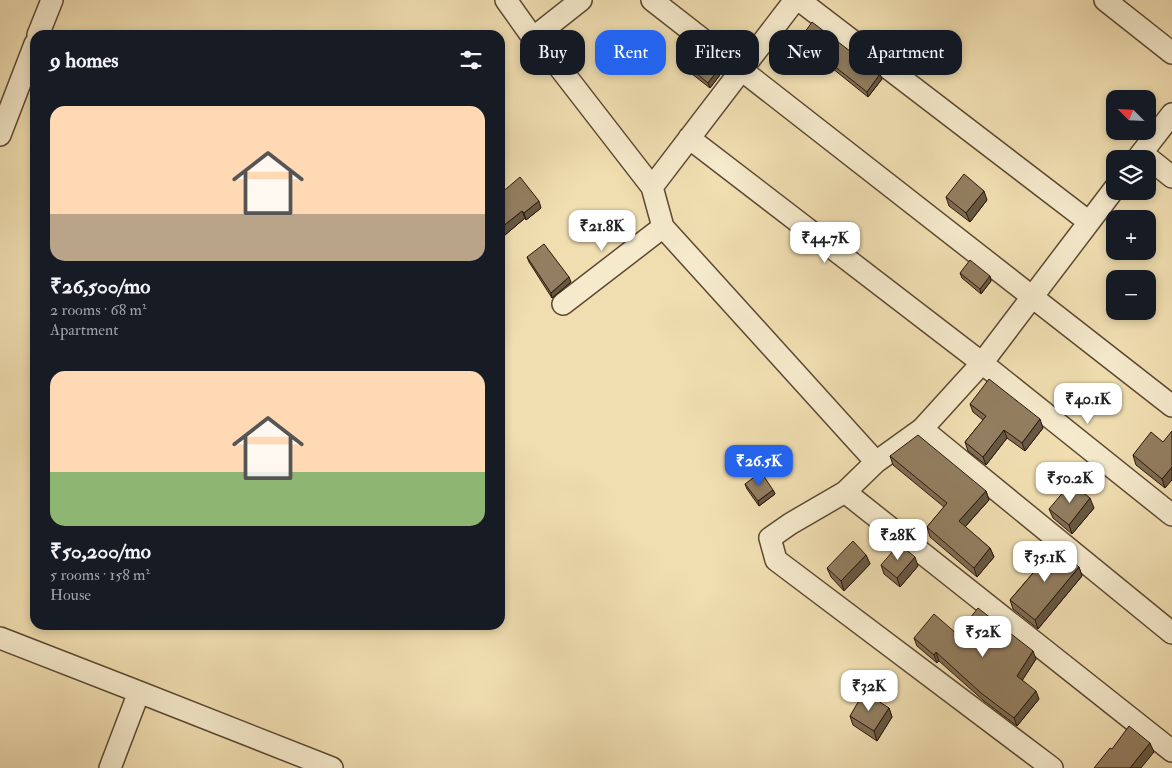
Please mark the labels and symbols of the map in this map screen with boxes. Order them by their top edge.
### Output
north arrow [1106,90,1156,140]
pin: ₹21.8K [561,210,643,252]
pin: ₹44.7K [784,222,866,264]
pin: ₹40.1K [1047,382,1129,425]
pin: ₹26.5K [718,444,800,487]
pin: ₹50.2K [1029,462,1111,504]
pin: ₹28K [868,518,928,561]
pin: ₹35.1K [1004,540,1086,583]
pin: ₹52K [953,616,1013,658]
pin: ₹32K [839,670,899,712]

